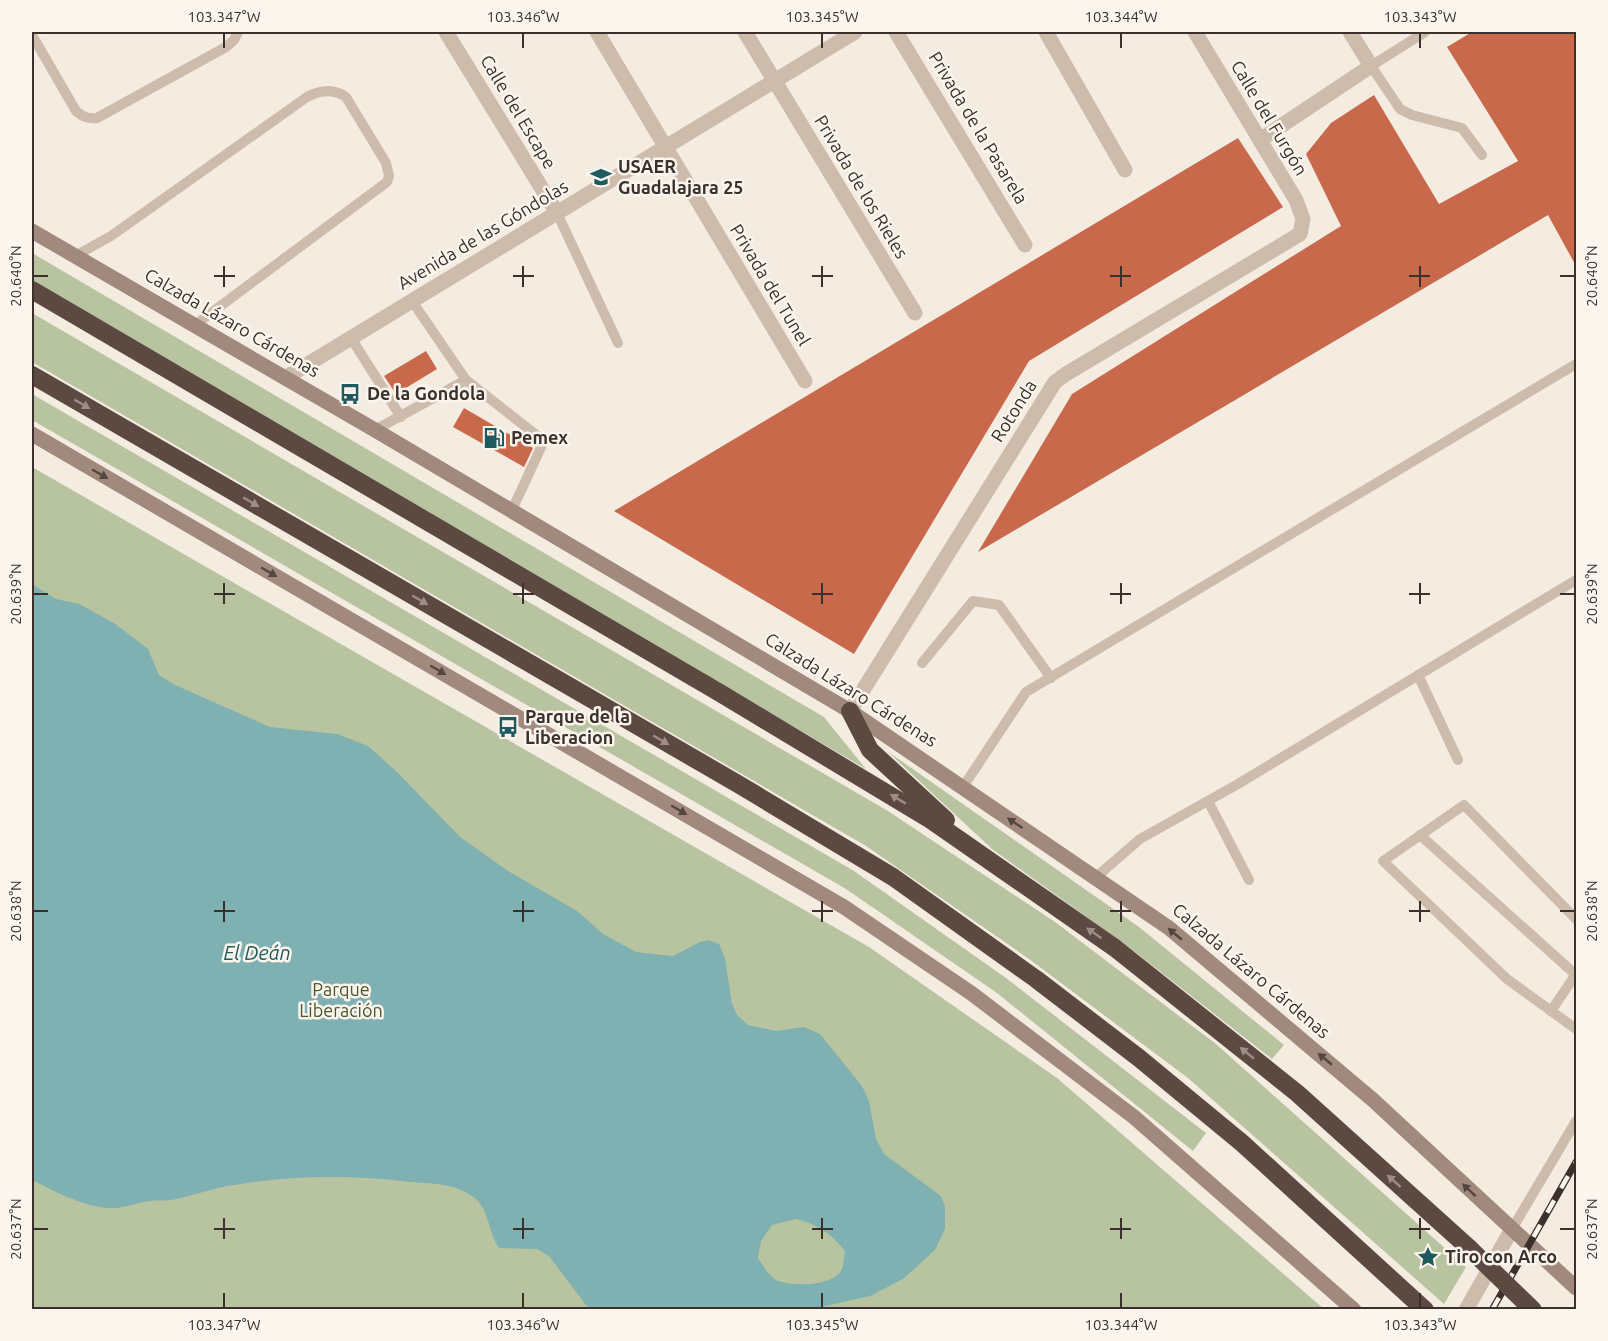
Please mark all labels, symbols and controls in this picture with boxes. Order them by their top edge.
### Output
text: 103.347°W [187,8,261,25]
text: 103.346°W [486,8,560,25]
text: 103.345°W [785,8,859,25]
text: 103.344°W [1084,8,1158,25]
text: 103.343°W [1383,8,1457,25]
street label: Privada de la Pasarela [925,48,1032,207]
street label: Calle del Escape [477,51,561,172]
street label: Calle del Furgón [1228,56,1312,179]
street label: Privada de los Rieles [811,111,913,262]
place label: USAER Guadalajara 25 [618,156,743,197]
school or university icon: USAER Guadalajara 25 [589,165,613,189]
street label: Avenida de las Góndolas [394,175,571,293]
street label: Privada del Tunel [727,220,815,349]
text: 20.640°N [7,245,24,307]
text: 20.640°N [1583,245,1600,307]
street label: Calzada Lázaro Cárdenas [141,264,324,381]
street label: Rotonda [986,376,1040,445]
bus stop icon: De la Gondola [338,382,362,406]
place label: De la Gondola [367,383,485,403]
one-way arrow [74,399,91,409]
fuel station icon: Pemex [482,426,506,450]
place label: Pemex [511,427,568,447]
one-way arrow [92,468,108,479]
one-way arrow [243,497,260,507]
text: 20.639°N [7,563,24,625]
text: 20.639°N [1583,563,1600,625]
one-way arrow [261,566,277,577]
one-way arrow [412,594,428,605]
street label: Calzada Lázaro Cárdenas [762,628,941,750]
one-way arrow [429,664,446,674]
place label: Parque de la Liberacion [525,706,630,747]
bus stop icon: Parque de la Liberacion [496,715,520,739]
one-way arrow [653,734,669,745]
one-way arrow [890,794,906,805]
one-way arrow [671,804,687,815]
one-way arrow [1007,818,1023,829]
text: 20.638°N [7,880,24,942]
text: 20.638°N [1583,880,1600,942]
street label: Calzada Lázaro Cárdenas [1169,899,1334,1042]
one-way arrow [1086,927,1102,939]
one-way arrow [1167,927,1183,940]
water label: El Deán [223,941,291,964]
park label: Parque Liberación [299,979,383,1020]
one-way arrow [1239,1047,1255,1060]
one-way arrow [1318,1053,1333,1066]
one-way arrow [1387,1175,1402,1188]
one-way arrow [1463,1183,1477,1197]
text: 20.637°N [7,1198,24,1260]
text: 20.637°N [1583,1198,1600,1260]
place icon: Tiro con Arco [1416,1245,1440,1269]
place label: Tiro con Arco [1445,1246,1557,1266]
text: 103.347°W [187,1316,261,1333]
text: 103.346°W [486,1316,560,1333]
text: 103.345°W [785,1316,859,1333]
text: 103.344°W [1084,1316,1158,1333]
text: 103.343°W [1383,1316,1457,1333]

